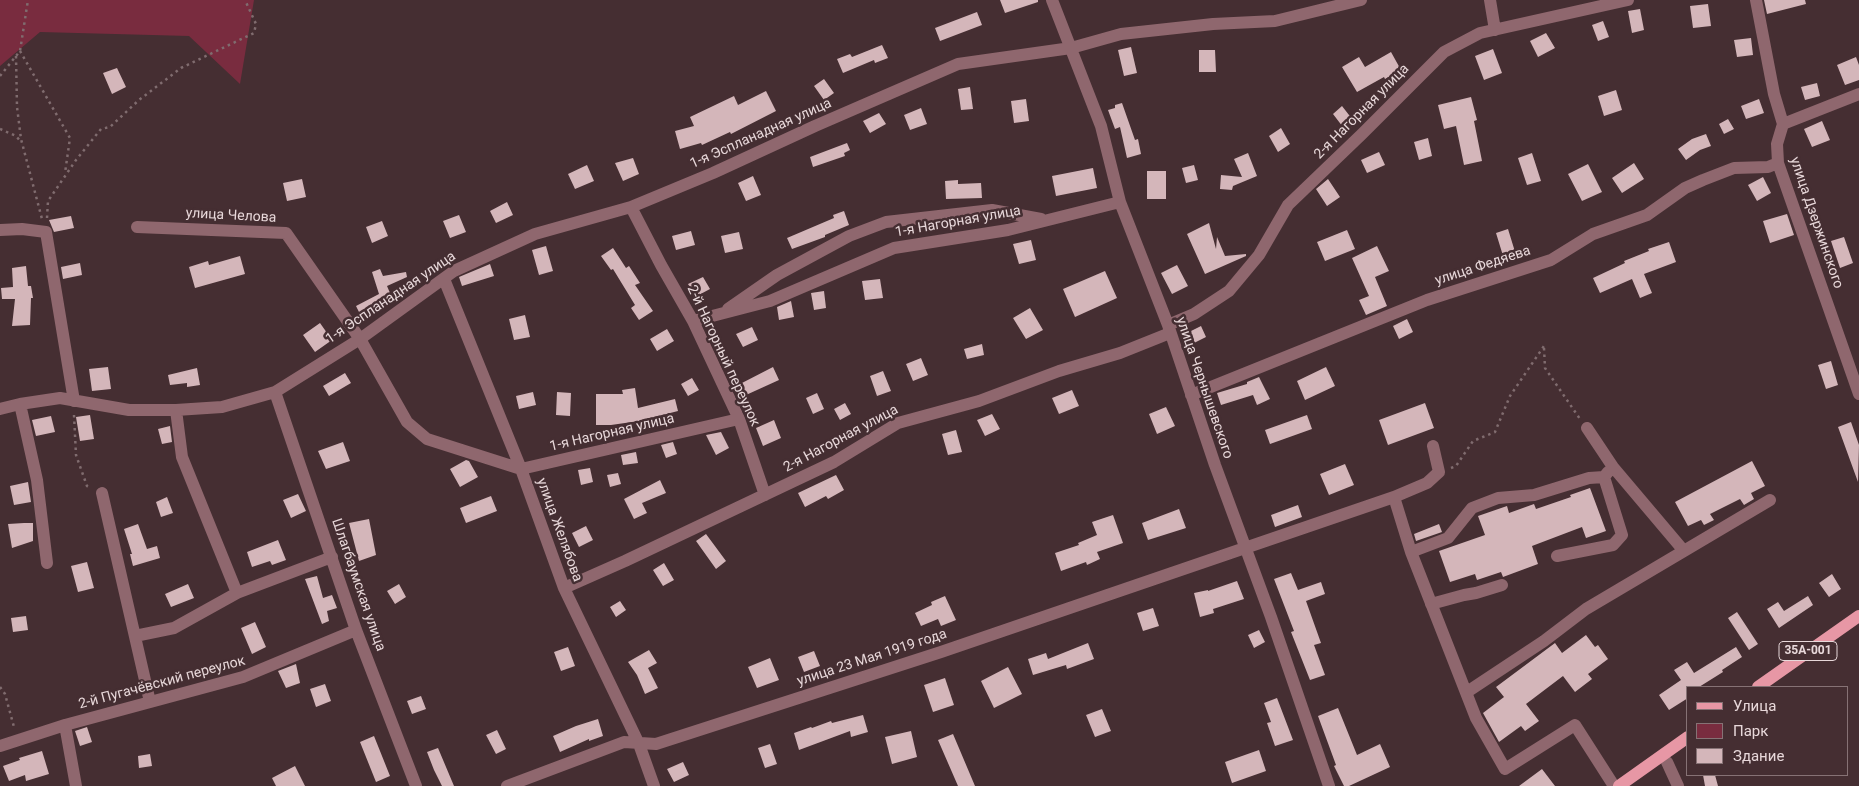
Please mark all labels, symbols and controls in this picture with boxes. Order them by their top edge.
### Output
street label: 2-я Нагорная улица [1311,61,1413,163]
street label: 1-я Эспланадная улица [688,95,834,173]
street label: улица Дзержинского [1786,155,1846,291]
street label: 1-я Нагорная улица [894,203,1022,241]
street label: улица Челова [185,205,277,227]
street label: улица Федяева [1433,243,1533,289]
street label: 1-я Эспланадная улица [323,248,459,348]
street label: 2-й Нагорный переулок [683,283,763,429]
street label: улица Чернышевского [1172,315,1236,461]
street label: 2-я Нагорная улица [781,402,901,476]
street label: 1-я Нагорная улица [548,410,676,456]
street label: улица Желябова [532,476,586,584]
street label: Шлагбаумская улица [327,516,389,654]
street label: улица 23 Мая 1919 года [795,626,949,690]
road number: 35А-001 [1779,641,1837,660]
street label: 2-й Пугачёвский переулок [77,653,247,713]
legend [1686,686,1849,776]
text: Улица [1733,697,1776,715]
text: Парк [1733,722,1768,740]
text: Здание [1733,747,1784,765]

